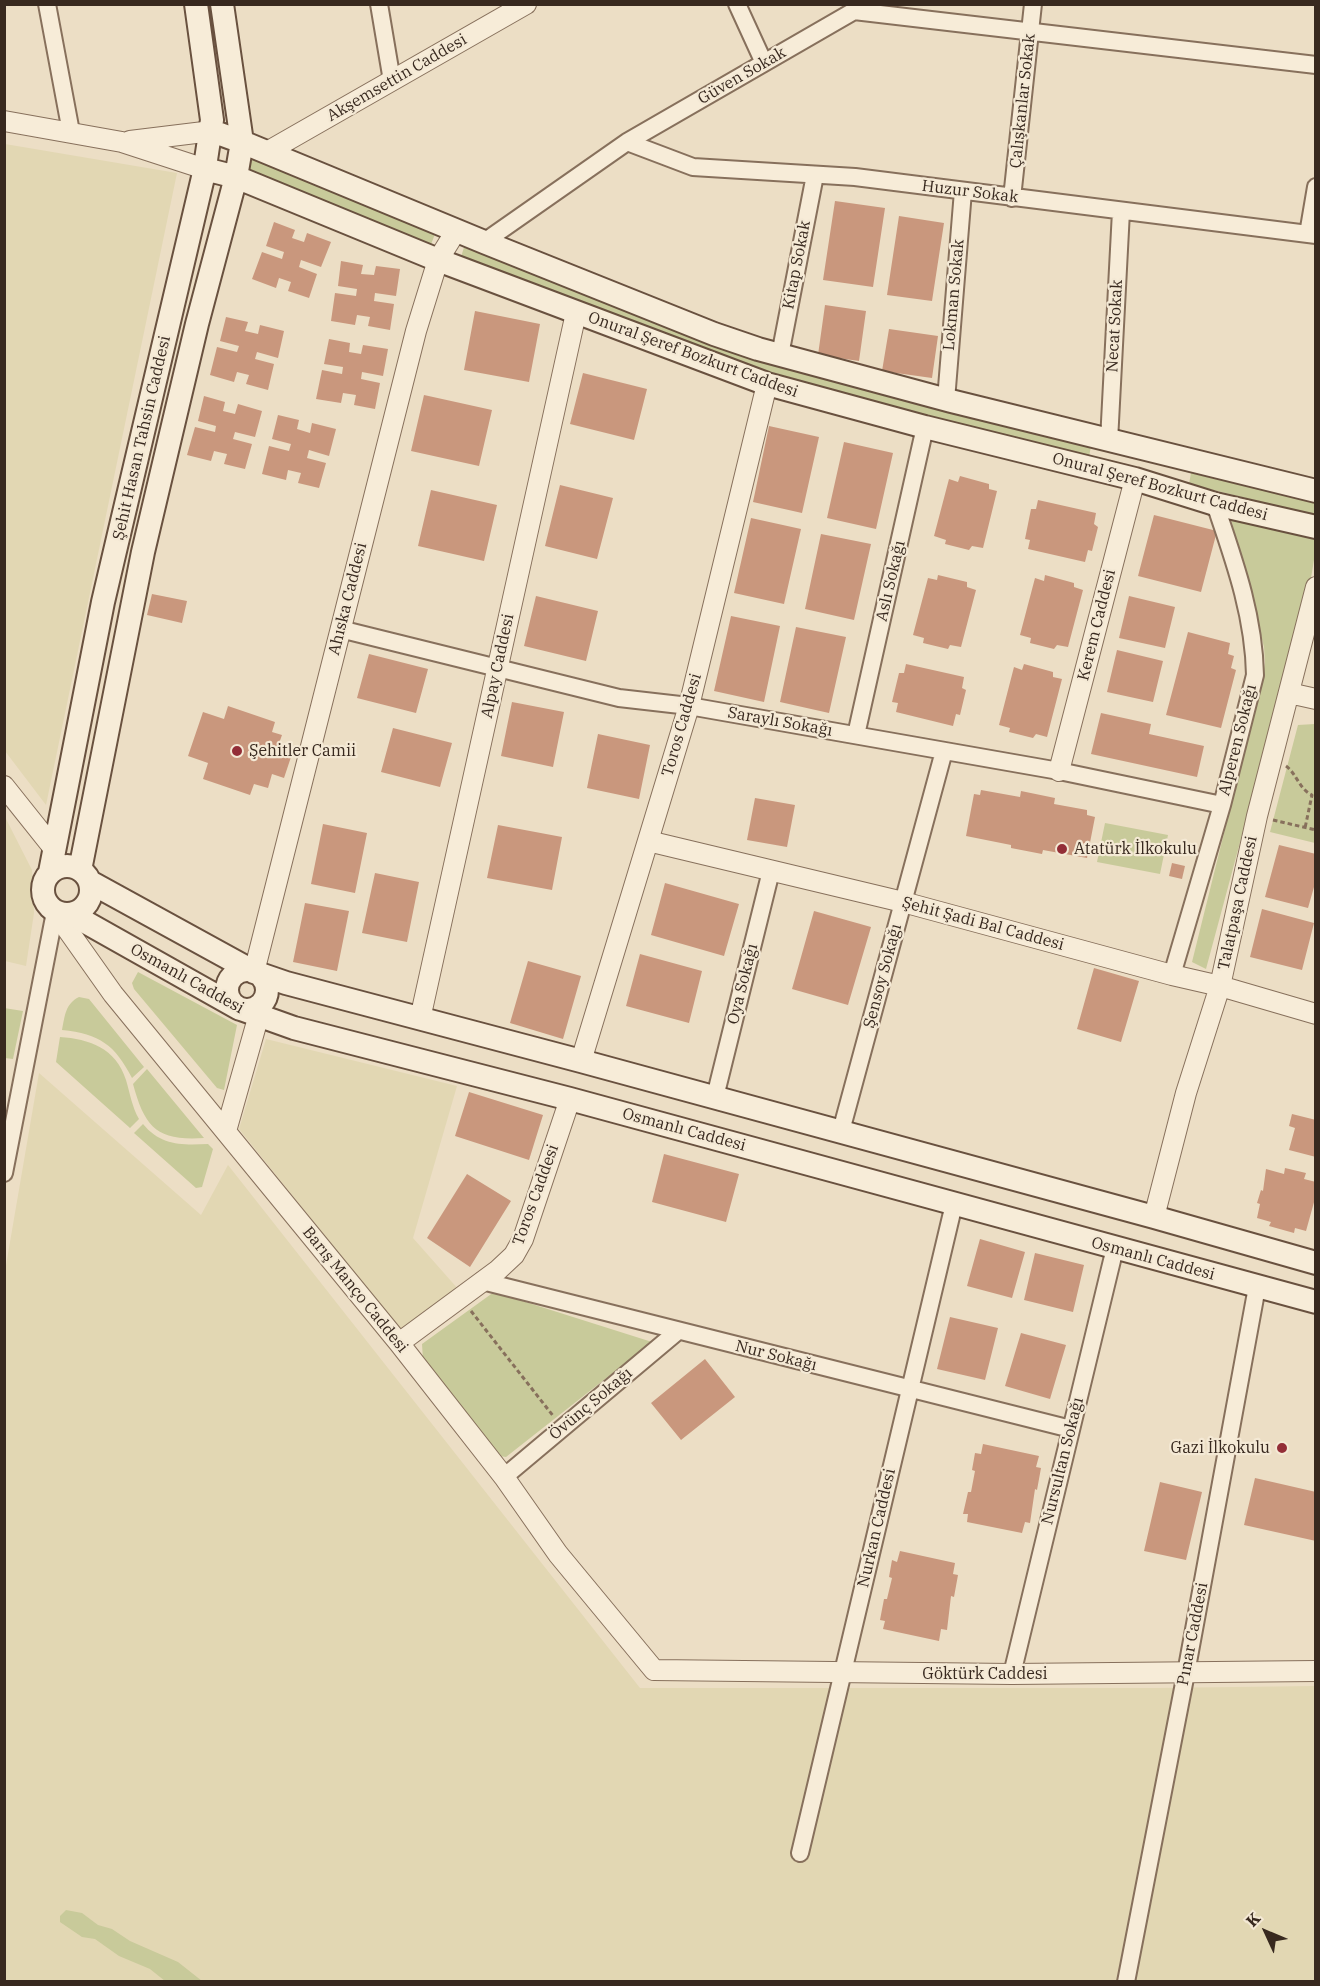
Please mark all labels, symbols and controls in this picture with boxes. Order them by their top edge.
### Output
street label: Akşemsettin Caddesi [324,30,470,126]
street label: Çalışkanlar Sokak [1006,33,1040,169]
street label: Güven Sokak [695,43,789,109]
street label: Huzur Sokak [921,177,1019,207]
street label: Kitap Sokak [779,219,815,311]
street label: Lokman Sokak [940,239,968,351]
street label: Necat Sokak [1103,279,1127,373]
street label: Onural Şeref Bozkurt Caddesi [585,308,801,402]
street label: Şehit Hasan Tahsin Caddesi [109,334,175,542]
street label: Onural Şeref Bozkurt Caddesi [1050,449,1270,525]
street label: Aslı Sokağı [872,539,910,623]
street label: Ahıska Caddesi [325,541,371,657]
street label: Kerem Caddesi [1074,567,1120,683]
street label: Alpay Caddesi [478,612,518,720]
street label: Toros Caddesi [658,671,706,779]
street label: Alperen Sokağı [1215,682,1261,798]
street label: Saraylı Sokağı [726,703,834,741]
place label: Şehitler Camii [249,741,356,761]
marker: Şehitler Camii [230,744,244,758]
street label: Talatpaşa Caddesi [1214,834,1262,972]
place label: Atatürk İlkokulu [1074,839,1197,859]
marker: Atatürk İlkokulu [1055,842,1069,856]
street label: Şehit Şadi Bal Caddesi [900,893,1066,955]
street label: Şensoy Sokağı [860,922,906,1030]
street label: Osmanlı Caddesi [127,940,247,1018]
street label: Oya Sokağı [724,942,762,1026]
street label: Osmanlı Caddesi [620,1104,748,1156]
street label: Toros Caddesi [509,1142,563,1248]
street label: Barış Manço Caddesi [298,1223,412,1357]
street label: Osmanlı Caddesi [1089,1233,1217,1285]
street label: Nur Sokağı [733,1337,819,1375]
street label: Övünç Sokağı [546,1364,636,1444]
street label: Nursultan Sokağı [1038,1395,1088,1527]
place label: Gazi İlkokulu [1170,1438,1270,1458]
marker: Gazi İlkokulu [1275,1441,1289,1455]
street label: Nurkan Caddesi [854,1467,900,1589]
street label: Pınar Caddesi [1174,1581,1212,1687]
street label: Göktürk Caddesi [922,1664,1048,1684]
north arrow [1236,1902,1296,1962]
text: K [1242,1908,1265,1931]

